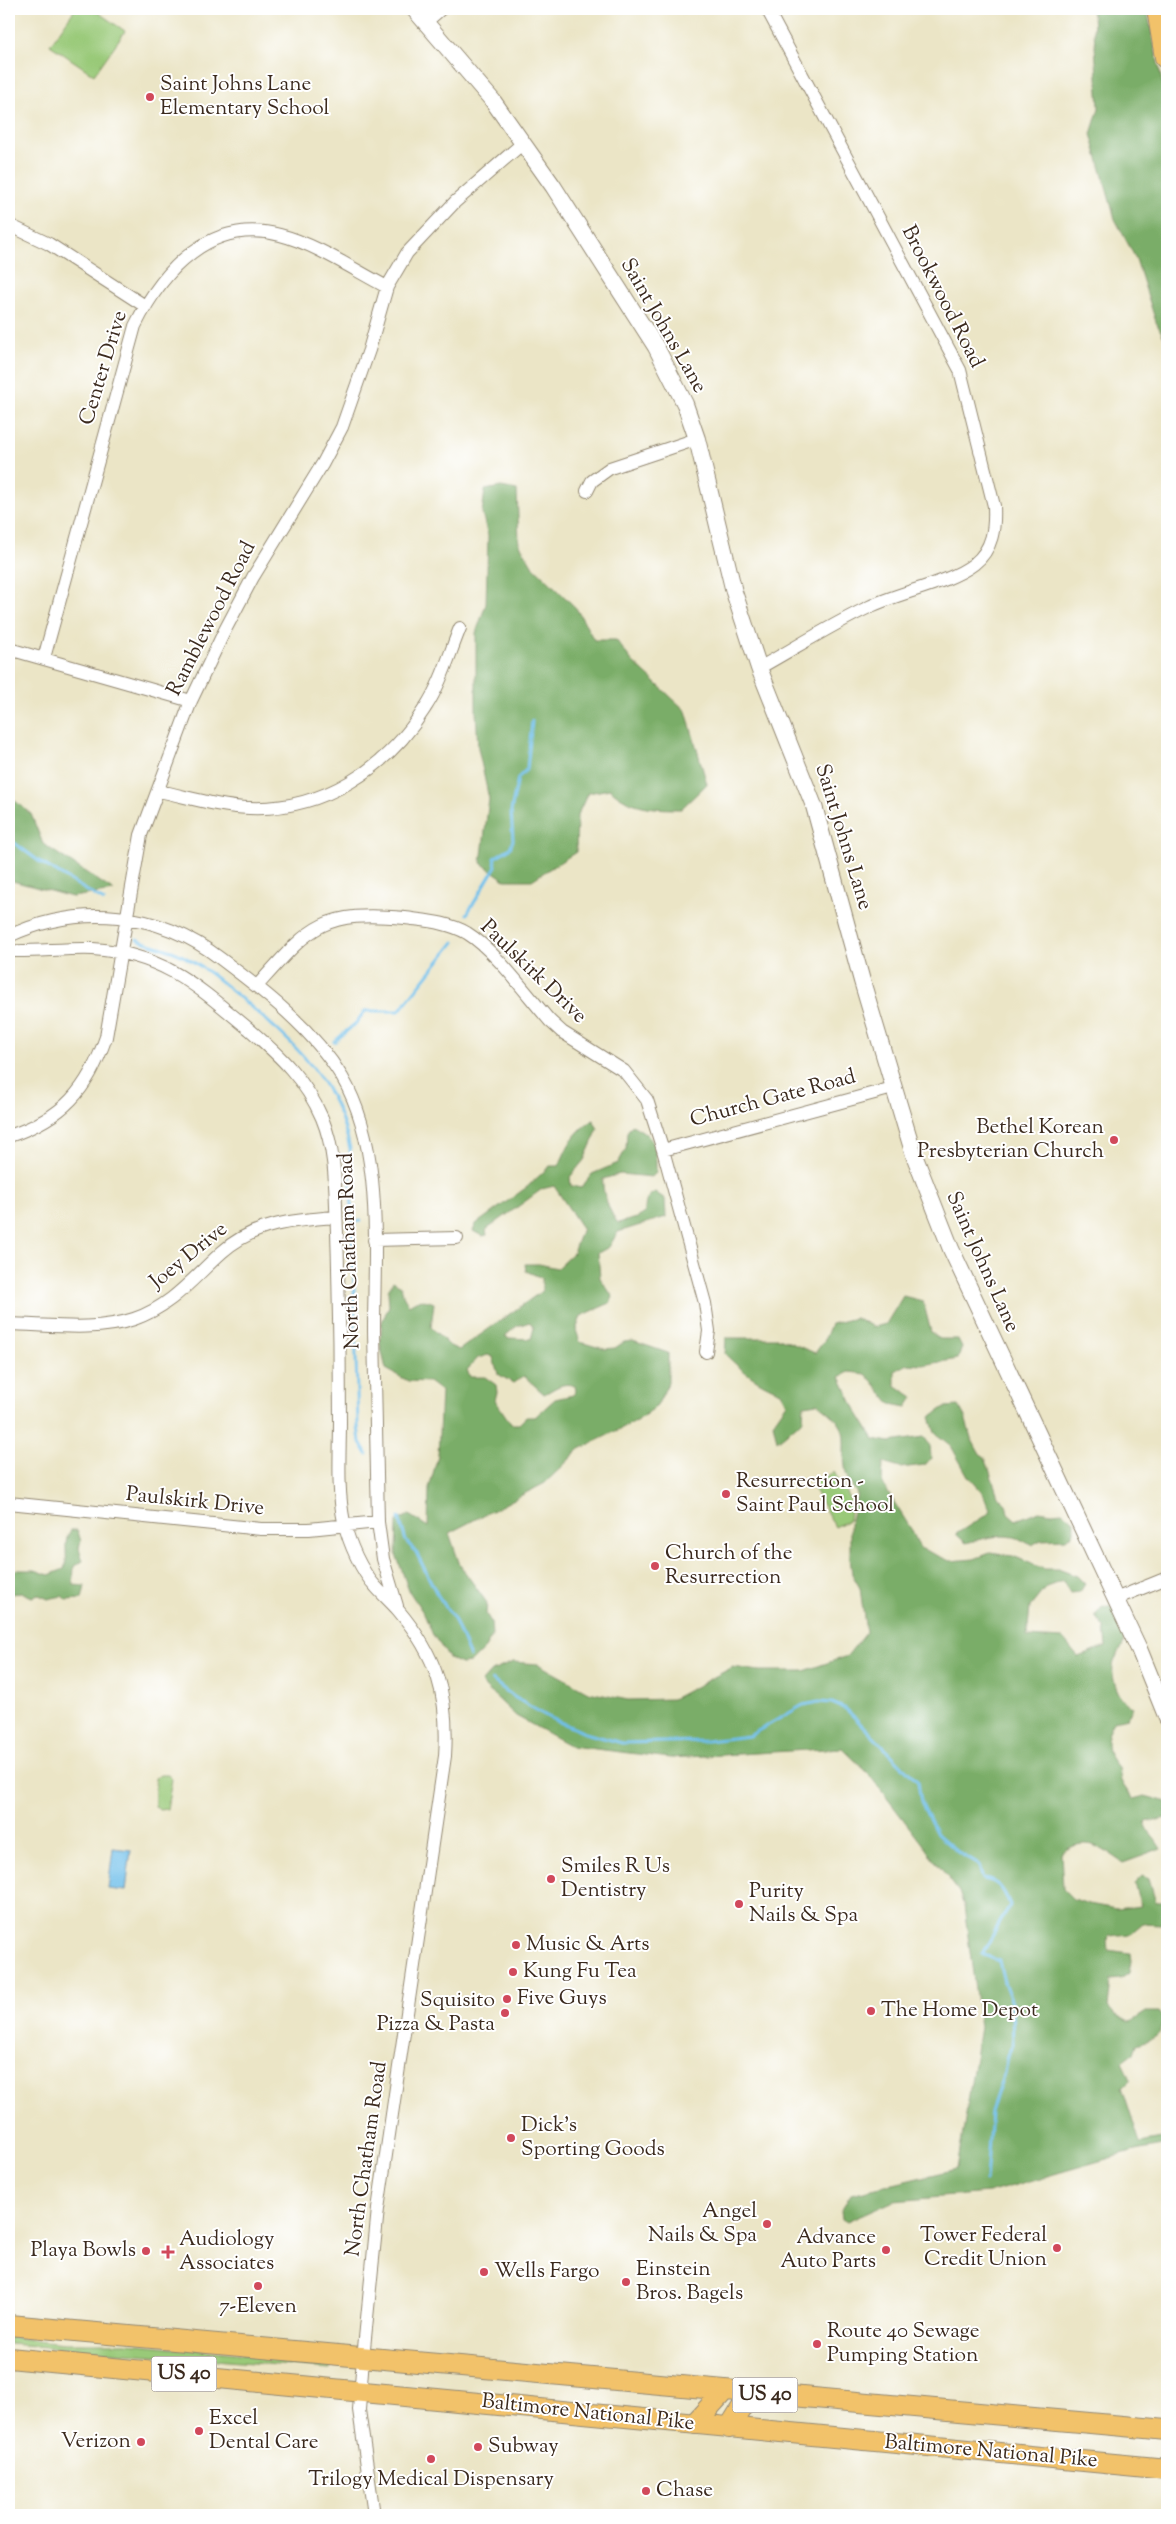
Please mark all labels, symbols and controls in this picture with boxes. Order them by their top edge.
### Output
place label: Saint Johns Lane Elementary School [160,70,330,124]
marker: Saint Johns Lane Elementary School [144,91,156,103]
street label: Brookwood Road [893,220,991,374]
street label: Saint Johns Lane [612,253,714,399]
street label: Center Drive [72,307,136,429]
street label: Ramblewood Road [160,536,264,702]
street label: Saint Johns Lane [807,760,879,914]
street label: Paulskirk Drive [473,913,593,1031]
street label: Church Gate Road [687,1062,859,1136]
place label: Bethel Korean Presbyterian Church [917,1113,1104,1167]
marker: Bethel Korean Presbyterian Church [1108,1134,1120,1146]
street label: North Chatham Road [332,1152,368,1350]
street label: Saint Johns Lane [938,1187,1026,1337]
street label: Joey Drive [143,1215,234,1297]
place label: Resurrection - Saint Paul School [736,1467,894,1521]
street label: Paulskirk Drive [124,1480,266,1524]
marker: Resurrection - Saint Paul School [720,1488,732,1500]
place label: Church of the Resurrection [665,1539,793,1593]
marker: Church of the Resurrection [649,1560,661,1572]
place label: Smiles R Us Dentistry [561,1852,670,1906]
marker: Smiles R Us Dentistry [545,1873,557,1885]
place label: Purity Nails & Spa [749,1877,858,1931]
marker: Purity Nails & Spa [733,1898,745,1910]
place label: Music & Arts [526,1930,649,1960]
marker: Music & Arts [510,1939,522,1951]
place label: Kung Fu Tea [523,1957,637,1987]
marker: Kung Fu Tea [507,1966,519,1978]
place label: Five Guys [517,1984,607,2014]
place label: Squisito Pizza & Pasta [377,1986,495,2040]
marker: Five Guys [501,1993,513,2005]
place label: The Home Depot [881,1996,1038,2026]
marker: The Home Depot [865,2005,877,2017]
marker: Squisito Pizza & Pasta [499,2007,511,2019]
street label: North Chatham Road [338,2059,396,2259]
place label: Dick's Sporting Goods [521,2111,665,2165]
marker: Dick's Sporting Goods [505,2132,517,2144]
place label: Angel Nails & Spa [648,2197,757,2251]
marker: Angel Nails & Spa [761,2218,773,2230]
place label: Tower Federal Credit Union [920,2221,1047,2275]
place label: Advance Auto Parts [780,2223,876,2277]
place label: Audiology Associates [179,2225,275,2279]
place label: Playa Bowls [30,2236,136,2266]
marker: Tower Federal Credit Union [1051,2242,1063,2254]
marker: Advance Auto Parts [880,2244,892,2256]
marker: Playa Bowls [140,2245,152,2257]
marker: Audiology Associates [161,2245,175,2259]
place label: Einstein Bros. Bagels [636,2255,743,2309]
place label: Wells Fargo [494,2257,600,2287]
marker: Wells Fargo [478,2266,490,2278]
marker: Einstein Bros. Bagels [620,2276,632,2288]
marker: 7-Eleven [252,2280,264,2292]
place label: 7-Eleven [219,2292,297,2322]
place label: Route 40 Sewage Pumping Station [827,2317,979,2371]
marker: Route 40 Sewage Pumping Station [811,2338,823,2350]
road number: US 40 [152,2356,216,2392]
road number: US 40 [732,2378,798,2412]
street label: Baltimore National Pike [480,2387,696,2439]
place label: Excel Dental Care [209,2404,319,2458]
marker: Excel Dental Care [193,2425,205,2437]
place label: Verizon [61,2427,131,2457]
street label: Baltimore National Pike [883,2428,1099,2476]
place label: Subway [488,2432,559,2462]
marker: Verizon [135,2436,147,2448]
marker: Subway [472,2441,484,2453]
marker: Trilogy Medical Dispensary [425,2453,437,2465]
place label: Trilogy Medical Dispensary [308,2465,554,2495]
place label: Chase [656,2476,713,2506]
marker: Chase [640,2485,652,2497]

